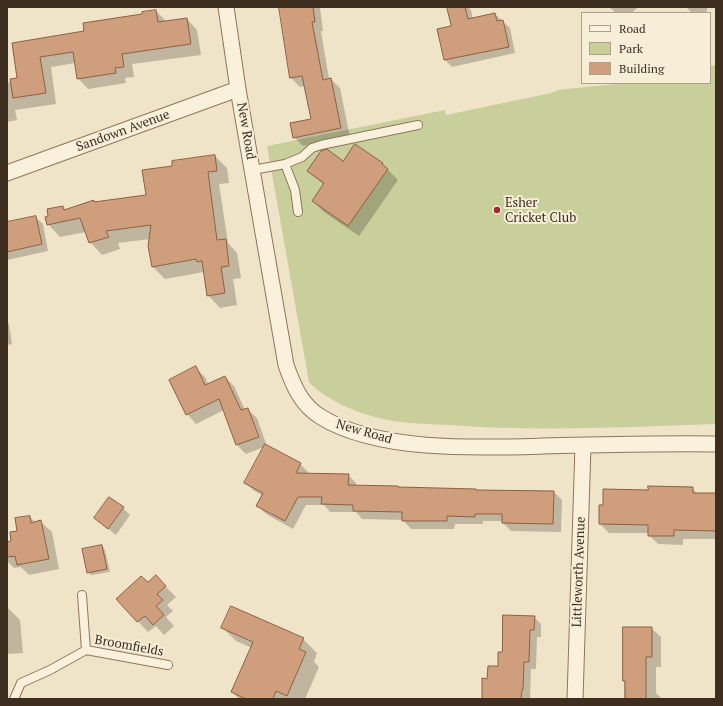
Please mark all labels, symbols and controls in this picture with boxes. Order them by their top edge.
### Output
legend [581,12,711,84]
text: Road [619,21,646,36]
text: Park [619,41,643,56]
text: Building [619,61,664,76]
street label: New Road [233,101,259,161]
street label: Sandown Avenue [74,107,172,155]
place label: Esher Cricket Club [505,195,576,226]
marker: Esher Cricket Club [492,205,502,215]
street label: New Road [334,417,394,447]
street label: Littleworth Avenue [569,516,589,628]
street label: Broomfields [93,632,165,660]

